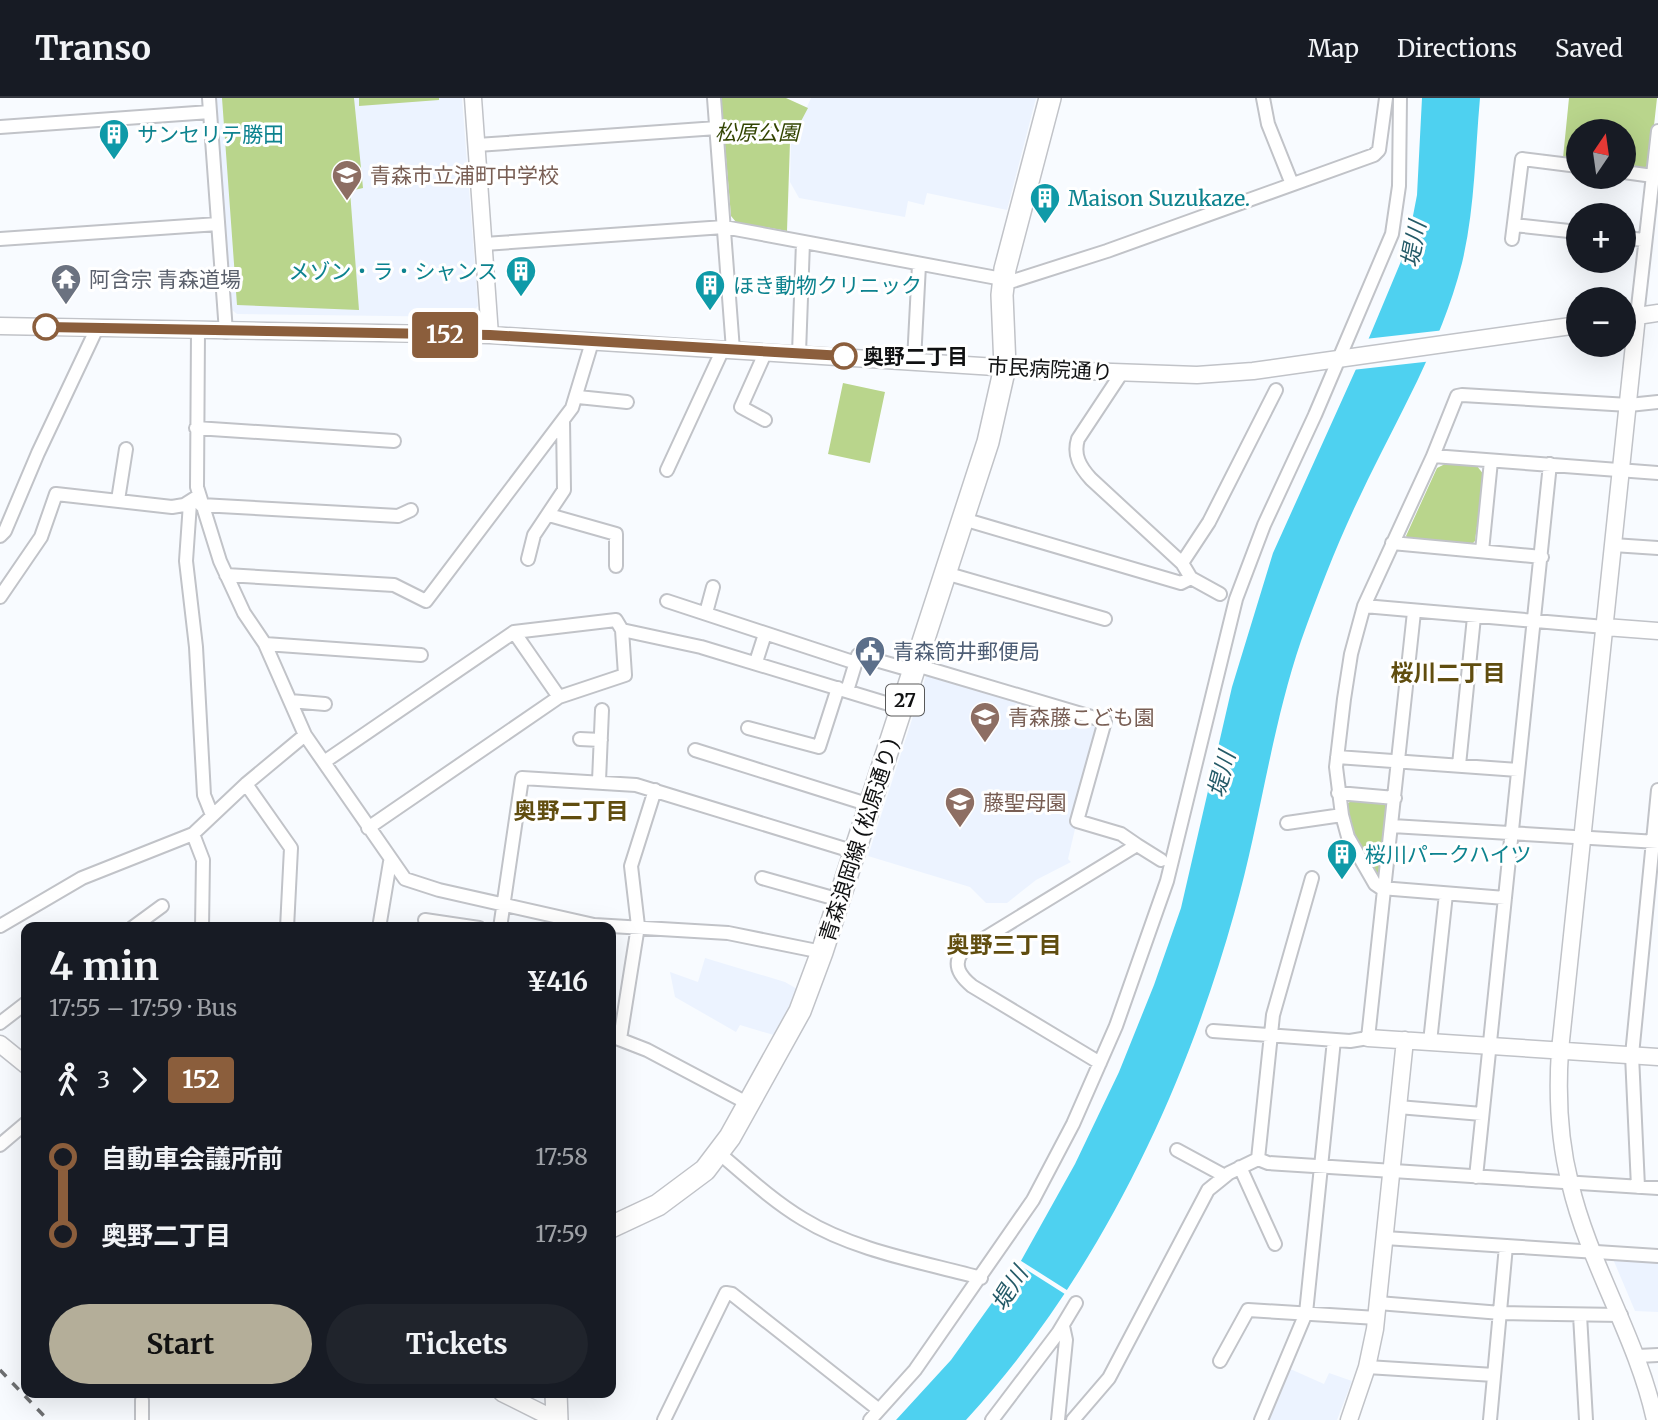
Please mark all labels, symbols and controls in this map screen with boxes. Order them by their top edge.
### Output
text: Transo [35,28,151,69]
text: Map [1308,33,1359,64]
text: Directions [1397,33,1517,64]
text: Saved [1555,33,1623,64]
building icon: サンセリテ勝田 [97,117,131,161]
park label: 松原公園 [715,119,802,146]
north arrow [1566,119,1636,189]
map controls [1566,119,1636,357]
place label: サンセリテ勝田 [137,121,284,148]
school or university icon: 青森市立浦町中学校 [330,158,364,202]
place label: 青森市立浦町中学校 [370,162,559,189]
building icon: Maison Suzukaze. [1028,181,1062,225]
place label: Maison Suzukaze. [1068,185,1250,212]
button: + [1566,203,1636,273]
water label: 堤川 [1394,216,1432,269]
building icon: メゾン・ラ・シャンス [504,254,538,298]
place label: メゾン・ラ・シャンス [288,258,498,285]
temple icon: 阿含宗 青森道場 [49,262,83,306]
place label: 阿含宗 青森道場 [89,266,241,293]
building icon: ほき動物クリニック [693,268,727,312]
place label: ほき動物クリニック [733,272,922,299]
button: − [1566,287,1636,357]
line badge: 152 [405,312,485,358]
unlabelled marker [33,314,59,340]
text: 152 [426,319,464,350]
marker: 奥野二丁目 [831,343,857,369]
place label: 奥野二丁目 [863,343,968,370]
street label: 市民病院通り [986,352,1114,386]
public building icon: 青森筒井郵便局 [853,634,887,678]
place label: 青森筒井郵便局 [893,638,1040,665]
district label: 桜川二丁目 [1391,658,1506,687]
road number: 27 [886,684,924,716]
school or university icon: 青森藤こども園 [968,700,1002,744]
place label: 青森藤こども園 [1008,704,1155,731]
street label: 青森浪岡線 (松原通り) [813,735,905,945]
water label: 堤川 [1201,745,1242,800]
school or university icon: 藤聖母園 [943,785,977,829]
place label: 藤聖母園 [983,789,1067,816]
district label: 奥野二丁目 [514,796,629,825]
building icon: 桜川パークハイツ [1325,837,1359,881]
place label: 桜川パークハイツ [1365,841,1532,868]
district label: 奥野三丁目 [947,930,1062,959]
text: 4 min [49,943,159,990]
text: ¥416 [526,965,588,998]
text: 17:55 – 17:59 · Bus [49,993,237,1022]
icon: walk [49,1061,87,1099]
icon: forward [120,1061,158,1099]
text: 152 [182,1064,220,1095]
text: 3 [97,1065,110,1094]
text: 自動車会議所前 [101,1142,283,1175]
text: 17:58 [535,1142,588,1171]
text: 奥野二丁目 [101,1219,231,1252]
text: 17:59 [535,1219,588,1248]
water label: 堤川 [985,1258,1035,1315]
button: Start [49,1304,312,1384]
button: Tickets [326,1304,588,1384]

